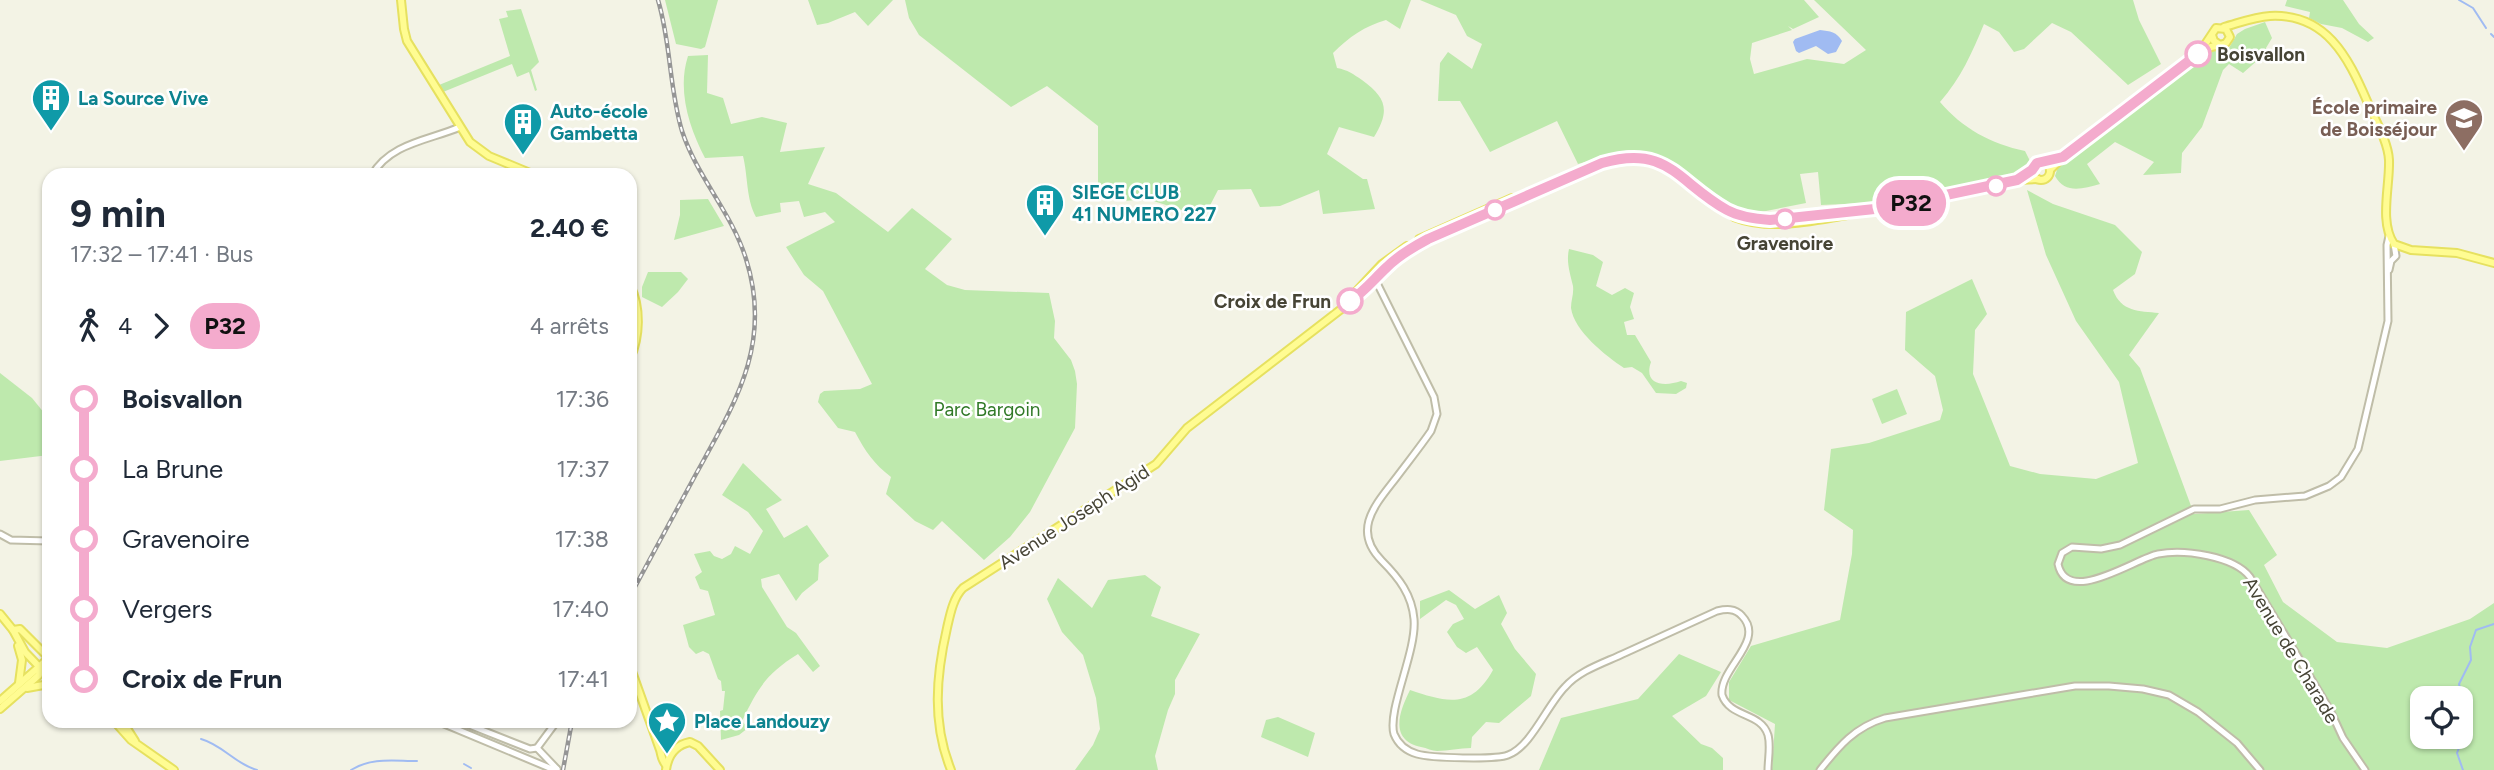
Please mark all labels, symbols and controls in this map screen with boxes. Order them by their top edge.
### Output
marker: Boisvallon [2185,41,2211,67]
place label: Boisvallon [2217,43,2305,66]
building icon: La Source Vive [30,77,72,132]
place label: La Source Vive [78,87,209,110]
place label: École primaire de Boisséjour [2312,96,2437,141]
school or university icon: École primaire de Boisséjour [2443,97,2485,152]
place label: Auto-école Gambetta [550,100,648,145]
building icon: Auto-école Gambetta [502,101,544,156]
unlabelled marker [1986,176,2006,196]
line badge: P32 [1871,180,1951,226]
place label: SIEGE CLUB 41 NUMERO 227 [1072,181,1216,226]
building icon: SIEGE CLUB 41 NUMERO 227 [1024,182,1066,237]
text: P32 [1890,188,1932,217]
text: 9 min [70,191,166,237]
unlabelled marker [1485,200,1505,220]
marker: Gravenoire [1775,209,1795,229]
text: 2.40 € [530,212,609,244]
place label: Gravenoire [1737,232,1834,255]
text: 17:32 – 17:41 · Bus [70,240,253,268]
marker: Croix de Frun [1337,288,1363,314]
place label: Croix de Frun [1214,290,1331,313]
icon: walk [70,307,108,345]
icon: forward [142,307,180,345]
text: P32 [204,311,246,340]
text: 4 [118,312,132,340]
text: 4 arrêts [530,312,609,340]
text: Boisvallon [122,383,243,415]
text: 17:36 [556,385,609,413]
park label: Parc Bargoin [934,398,1040,421]
text: La Brune [122,453,223,485]
text: 17:37 [556,455,609,483]
street label: Avenue Joseph Agid [994,460,1154,574]
text: Gravenoire [122,523,250,555]
text: 17:38 [555,525,609,553]
street label: Avenue de Charade [2238,573,2344,727]
text: Vergers [122,593,212,625]
text: 17:40 [552,595,609,623]
text: Croix de Frun [122,663,282,695]
text: 17:41 [558,665,609,693]
map controls [2410,686,2473,749]
button: locate [2410,686,2473,749]
place icon: Place Landouzy [646,700,688,755]
place label: Place Landouzy [694,710,830,733]

